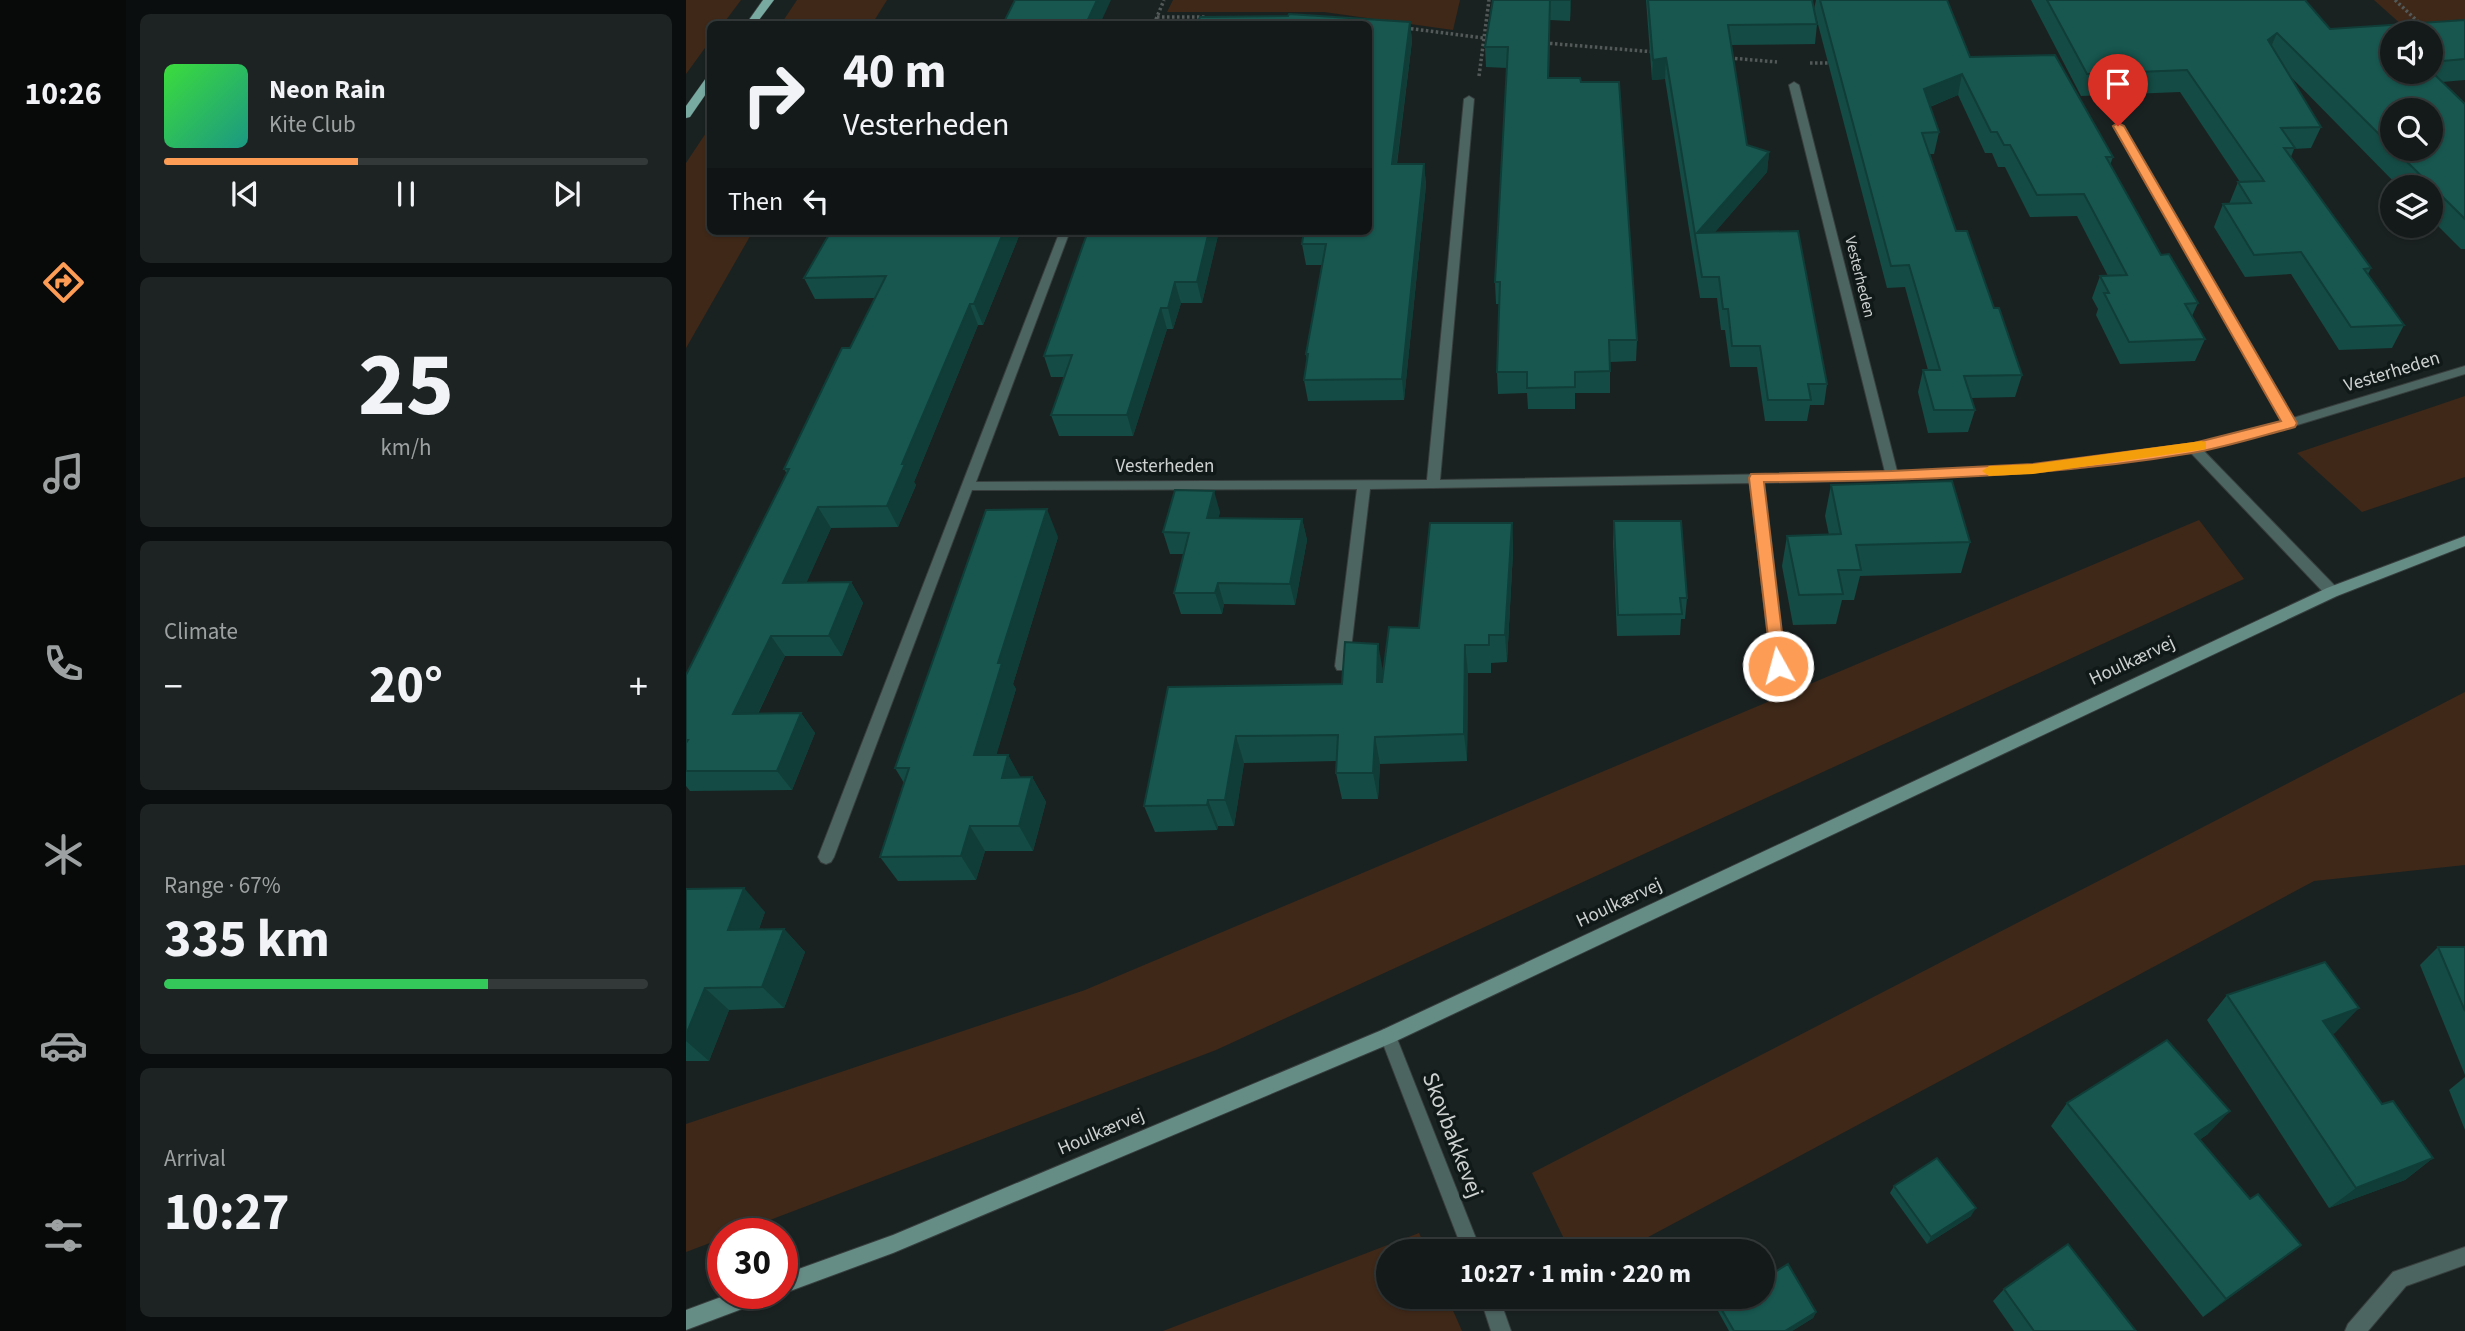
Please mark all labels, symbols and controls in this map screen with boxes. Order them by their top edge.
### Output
map controls [2380,21,2443,238]
button: sound [2380,21,2443,84]
text: 40 m [843,37,947,107]
icon: right [728,49,819,140]
pin [2088,54,2148,126]
icon: arrive [2099,65,2137,103]
text: 10:26 [24,71,102,117]
text: Neon Rain [269,71,386,108]
button: search [2380,98,2443,161]
text: Vesterheden [843,102,1009,148]
text: Kite Club [269,108,356,141]
icon: previous [226,175,264,213]
icon: pause [387,175,425,213]
icon: next [548,175,586,213]
button: layers [2380,175,2443,238]
icon: left [797,182,835,220]
text: Then [728,183,783,220]
street label: Vesterheden [1839,234,1881,320]
icon: directions [39,258,88,307]
text: 25 [358,321,454,450]
street label: Vesterheden [2341,345,2443,399]
text: km/h [380,431,432,464]
icon: music [39,449,88,498]
street label: Vesterheden [1116,453,1214,480]
text: Climate [164,615,238,648]
position arrow [1741,629,1815,703]
street label: Houlkærvej [2085,629,2179,693]
icon: phone [39,639,88,688]
text: 20° [369,649,443,723]
text: − [164,660,183,714]
text: + [629,660,648,714]
icon: climate [39,830,88,879]
text: Range · 67% [164,869,281,902]
street label: Houlkærvej [1572,871,1666,935]
text: 335 km [164,903,330,977]
icon: car [39,1021,88,1070]
street label: Skovbakkevej [1414,1067,1492,1203]
street label: Houlkærvej [1053,1102,1149,1162]
text: Arrival [164,1142,226,1175]
text: 10:27 [164,1176,289,1250]
icon: filters [39,1211,88,1260]
speed limit sign: 30 [707,1218,798,1309]
text: 10:27 · 1 min · 220 m [1460,1255,1691,1292]

